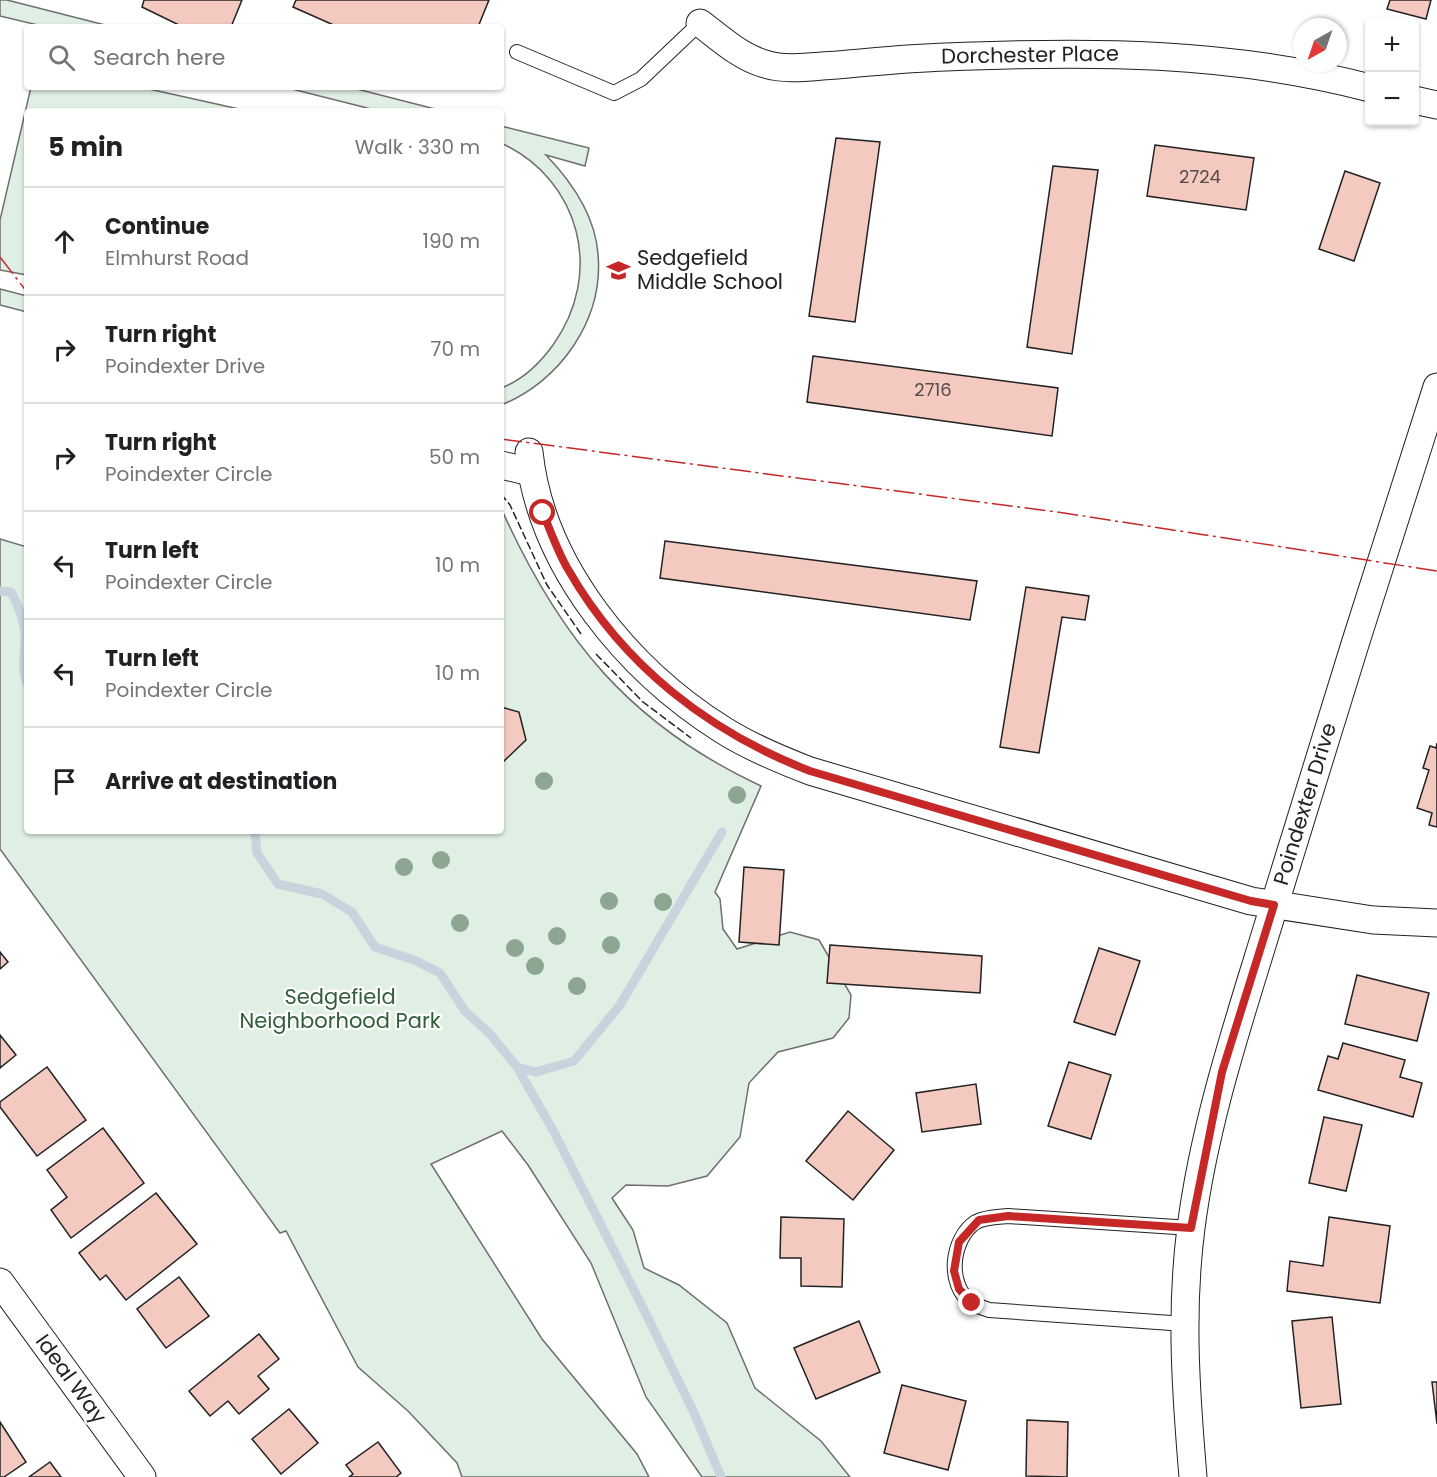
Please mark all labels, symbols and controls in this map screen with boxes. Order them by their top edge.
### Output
north arrow [1293,18,1347,72]
map controls [1365,18,1419,126]
button: + [1365,18,1419,72]
search box [24,24,504,90]
street label: Dorchester Place [941,38,1119,71]
icon: search [45,41,78,74]
text: Search here [93,42,226,73]
button: − [1365,72,1419,126]
text: 5 min [48,129,123,165]
text: Walk · 330 m [355,133,480,161]
house number: 2724 [1179,164,1221,189]
text: Continue [105,211,209,242]
icon: ahead [48,225,81,258]
text: 190 m [423,227,480,255]
place label: Sedgefield Middle School [637,243,783,296]
text: Elmhurst Road [105,244,249,272]
school or university icon: Sedgefield Middle School [606,257,632,283]
text: Turn right [105,319,216,350]
icon: right [48,333,81,366]
text: 70 m [431,335,480,363]
text: Poindexter Drive [105,352,265,380]
house number: 2716 [914,377,952,402]
text: Turn right [105,427,216,458]
icon: right [48,441,81,474]
text: 50 m [429,443,480,471]
text: Poindexter Circle [105,460,272,488]
route start [529,499,555,525]
text: Turn left [105,535,199,566]
icon: left [48,549,81,582]
text: 10 m [435,551,480,579]
text: Poindexter Circle [105,568,272,596]
text: Turn left [105,643,199,674]
icon: left [48,657,81,690]
text: 10 m [435,659,480,687]
text: Poindexter Circle [105,676,272,704]
street label: Poindexter Drive [1266,719,1343,889]
icon: arrive [48,765,81,798]
text: Arrive at destination [105,766,337,797]
park label: Sedgefield Neighborhood Park [239,982,441,1035]
route end [958,1289,984,1315]
street label: Ideal Way [29,1328,114,1429]

